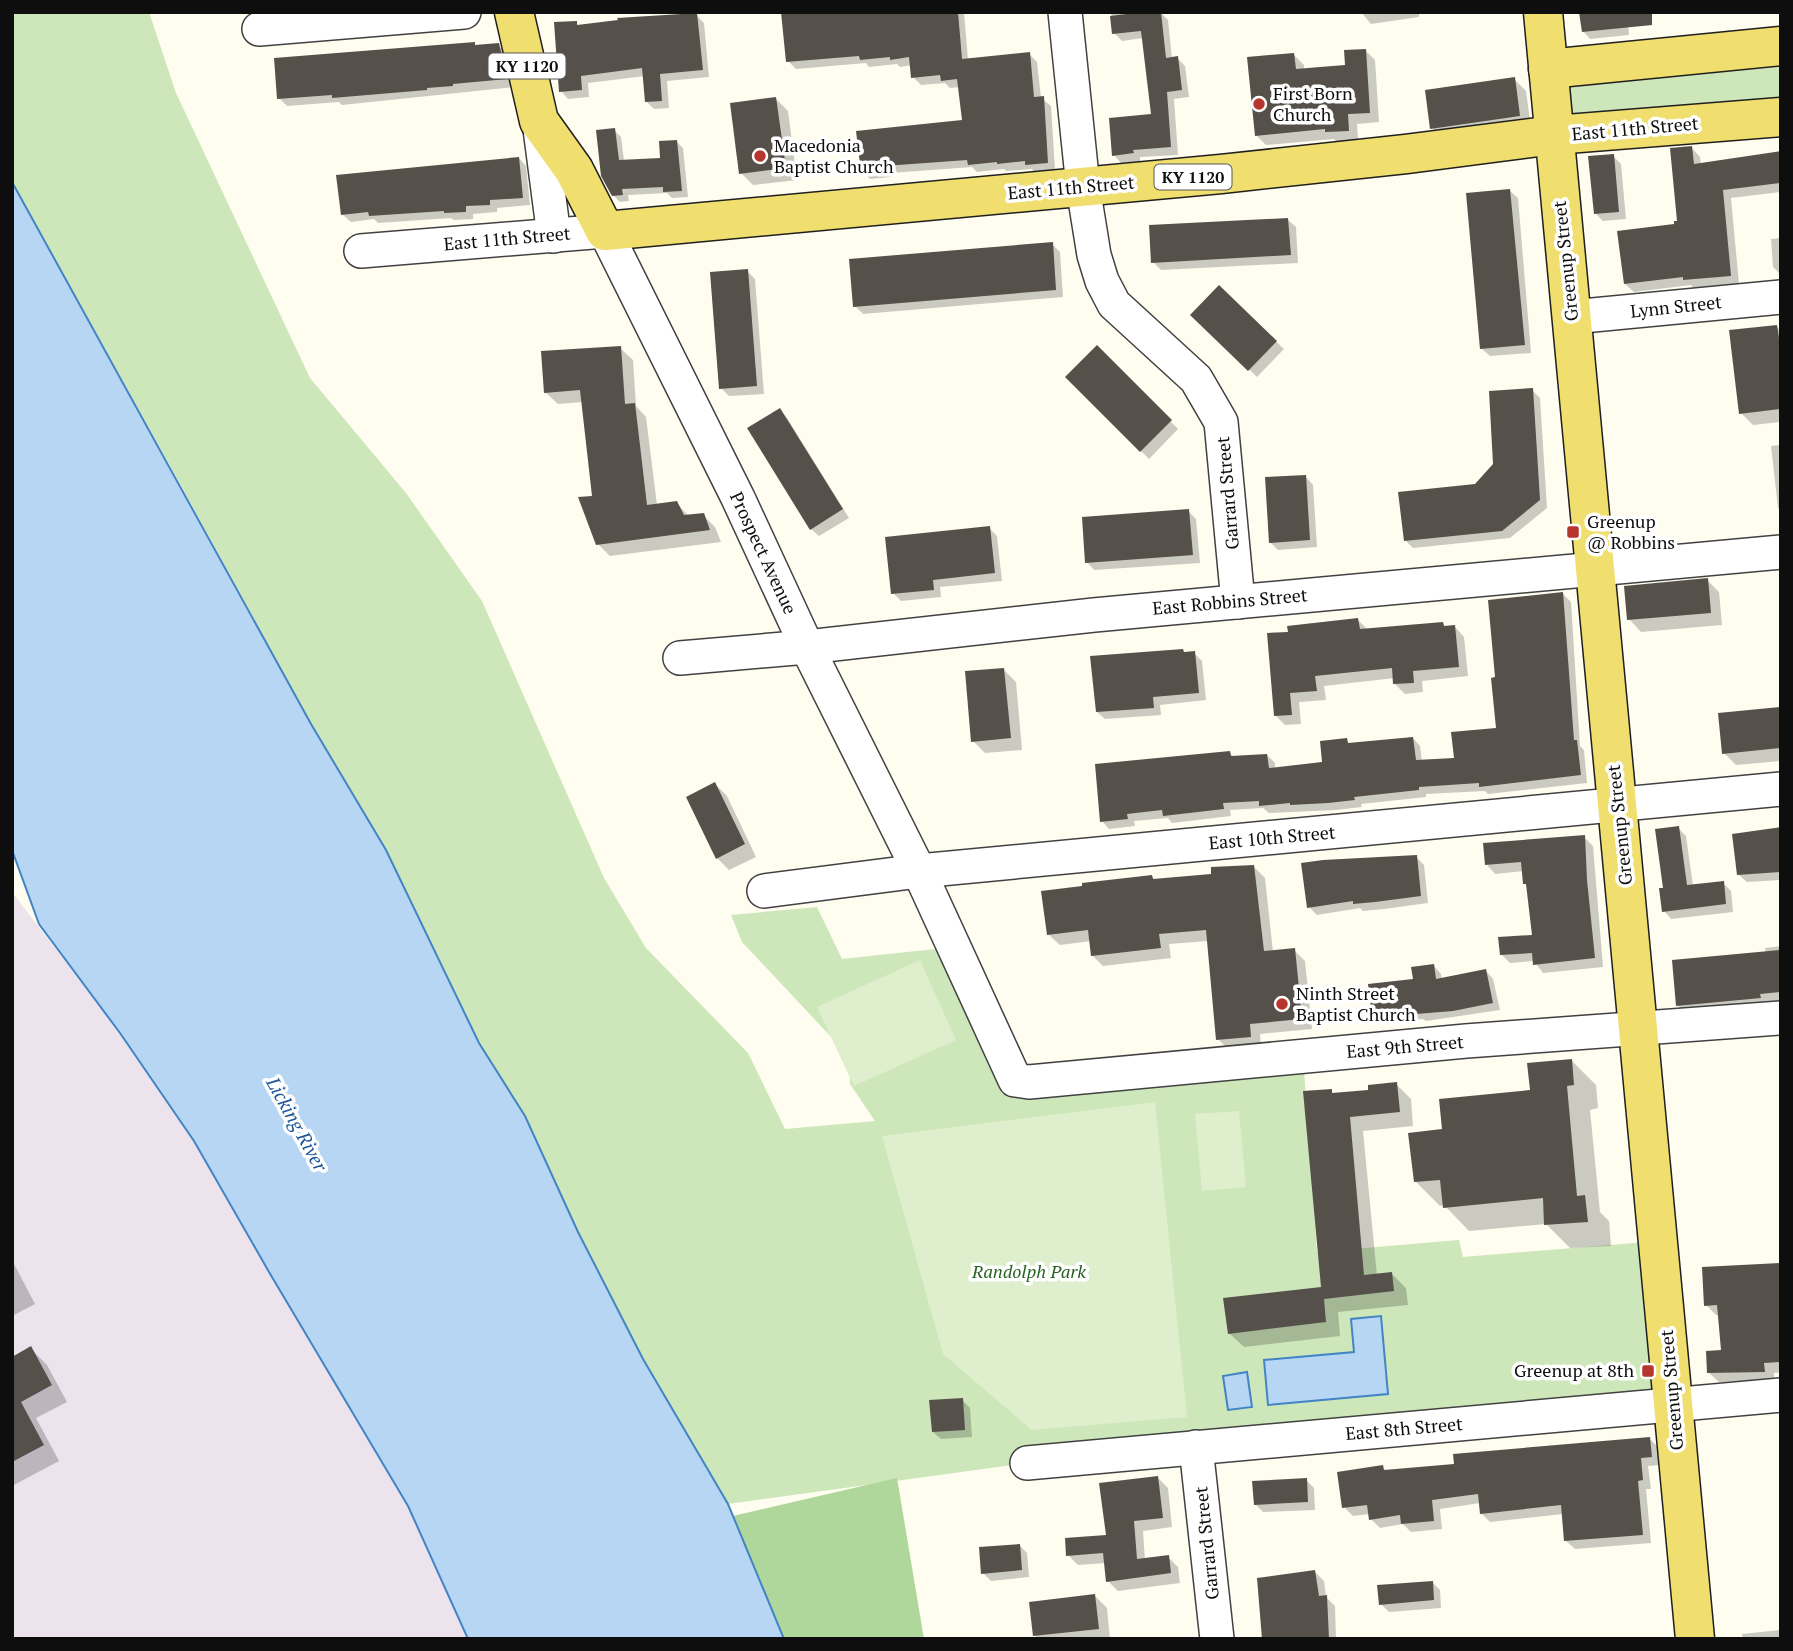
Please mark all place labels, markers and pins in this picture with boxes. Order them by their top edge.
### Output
place label: First Born Church [1273,81,1353,126]
marker: First Born Church [1251,96,1267,112]
place label: Macedonia Baptist Church [774,133,894,178]
marker: Macedonia Baptist Church [752,148,768,164]
place label: Greenup @ Robbins [1587,509,1675,554]
marker: Greenup @ Robbins [1565,524,1581,540]
place label: Ninth Street Baptist Church [1296,981,1416,1026]
marker: Ninth Street Baptist Church [1274,996,1290,1012]
place label: Greenup at 8th [1514,1358,1634,1382]
marker: Greenup at 8th [1640,1363,1656,1379]

